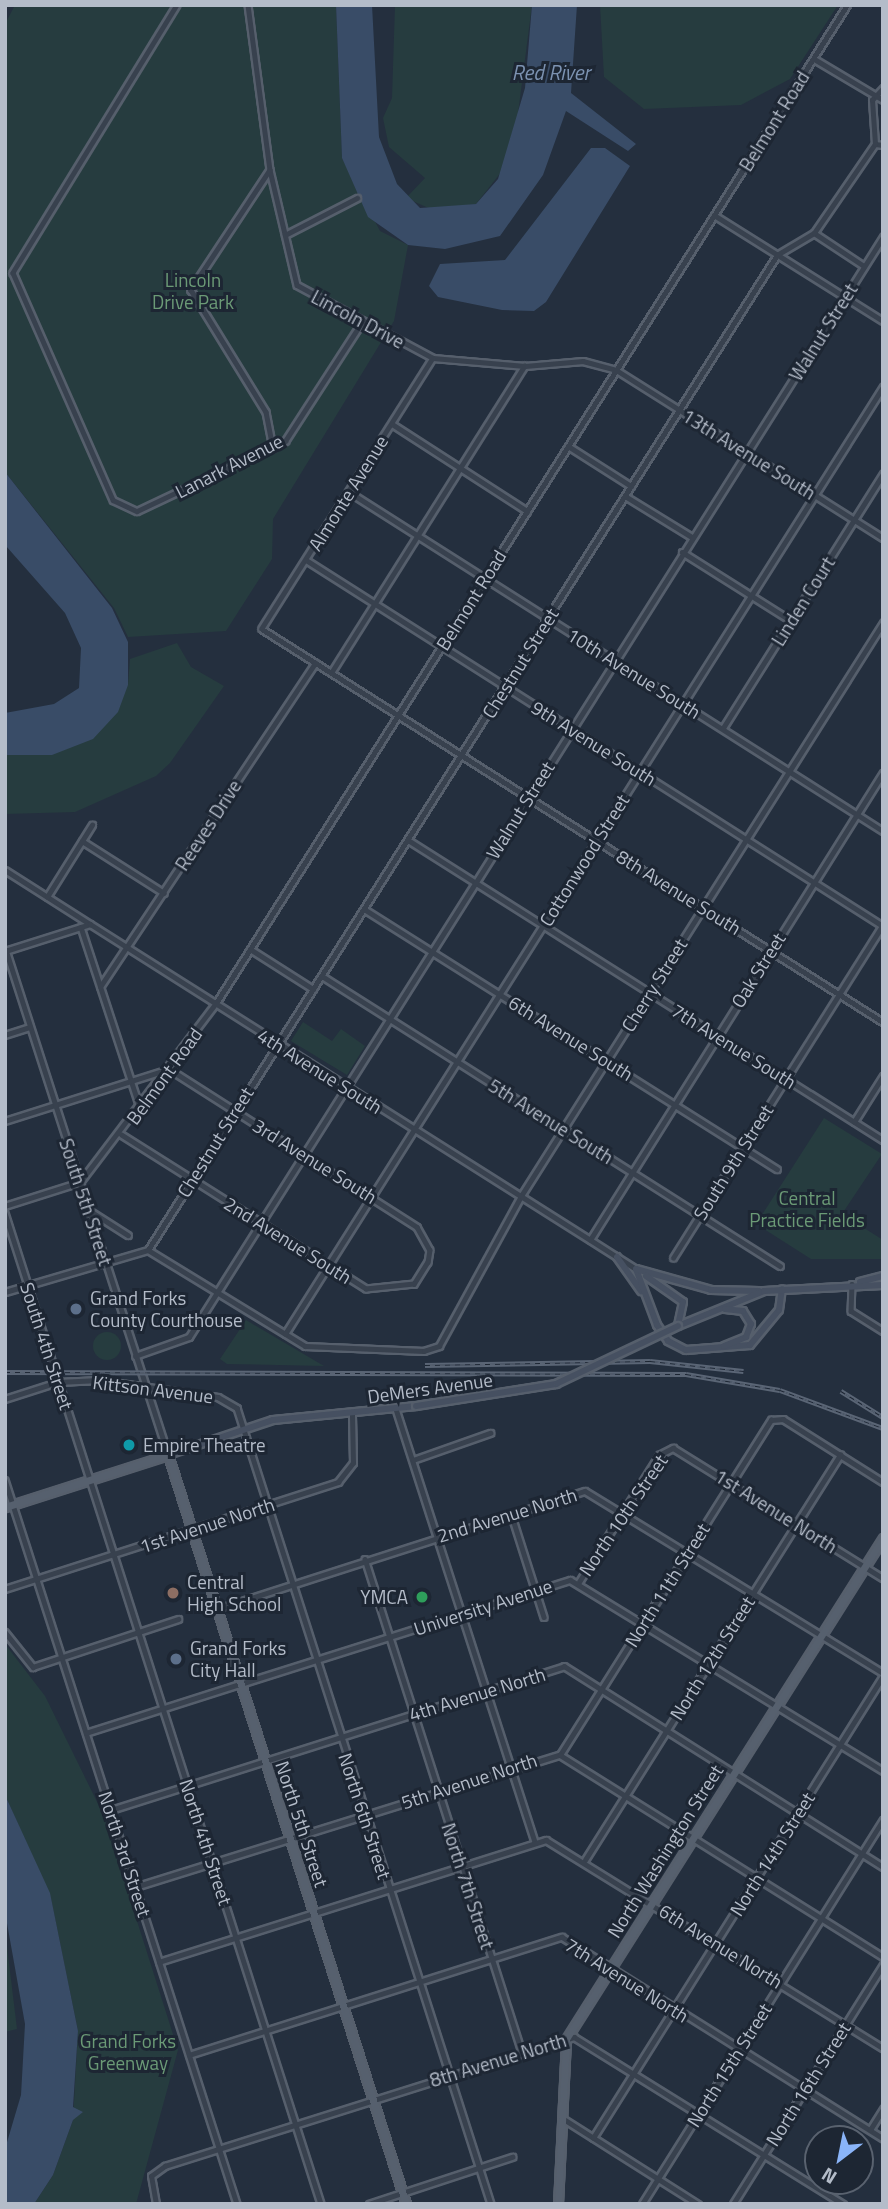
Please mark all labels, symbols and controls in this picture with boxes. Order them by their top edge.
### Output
water label: Red River [512,59,590,85]
street label: Belmont Road [734,67,814,175]
park label: Lincoln Drive Park [152,269,234,313]
street label: Walnut Street [784,279,862,385]
street label: Lincoln Drive [308,285,408,353]
street label: 13th Avenue South [678,404,820,504]
street label: Lanark Avenue [171,429,287,503]
street label: Almonte Avenue [303,431,393,555]
street label: Belmont Road [431,546,511,654]
street label: Linden Court [767,552,839,650]
street label: Chestnut Street [477,604,563,722]
street label: 10th Avenue South [563,623,705,723]
street label: 9th Avenue South [527,696,661,790]
street label: Walnut Street [481,757,559,863]
street label: Reeves Drive [170,775,246,875]
street label: Cottonwood Street [534,790,634,930]
street label: 8th Avenue South [612,845,746,939]
street label: Oak Street [726,928,790,1012]
street label: Cherry Street [616,934,692,1036]
street label: 6th Avenue South [504,991,638,1085]
street label: 7th Avenue South [667,999,801,1093]
street label: Belmont Road [121,1023,207,1129]
street label: 4th Avenue South [253,1024,387,1118]
street label: 5th Avenue South [484,1074,618,1168]
street label: Chestnut Street [172,1083,258,1201]
street label: South 9th Street [688,1100,778,1224]
street label: 3rd Avenue South [249,1114,381,1208]
street label: South 5th Street [55,1136,117,1268]
park label: Central Practice Fields [749,1187,865,1231]
street label: 2nd Avenue South [220,1192,356,1288]
street label: South 4th Street [16,1280,78,1412]
place label: Grand Forks County Courthouse [90,1287,243,1331]
marker: Grand Forks County Courthouse [68,1301,84,1317]
street label: DeMers Avenue [366,1368,494,1408]
street label: Kittson Avenue [92,1370,214,1408]
place label: Empire Theatre [143,1434,266,1456]
marker: Empire Theatre [121,1437,137,1453]
street label: North 10th Street [574,1450,672,1580]
street label: 1st Avenue North [711,1464,841,1558]
street label: 2nd Avenue North [434,1483,580,1547]
street label: 1st Avenue North [137,1493,277,1557]
street label: North 11th Street [620,1519,714,1651]
place label: Central High School [187,1571,281,1615]
street label: University Avenue [411,1574,555,1640]
marker: Central High School [165,1585,181,1601]
place label: YMCA [360,1586,408,1608]
marker: YMCA [414,1589,430,1605]
street label: North 12th Street [665,1592,759,1724]
place label: Grand Forks City Hall [190,1637,286,1681]
marker: Grand Forks City Hall [168,1651,184,1667]
street label: 4th Avenue North [406,1662,548,1726]
street label: 5th Avenue North [398,1748,540,1814]
street label: North 6th Street [334,1750,396,1882]
street label: North 5th Street [271,1758,333,1890]
street label: North Washington Street [602,1760,728,1942]
street label: North 4th Street [175,1776,237,1908]
street label: North 3rd Street [94,1788,156,1920]
street label: North 14th Street [725,1788,819,1920]
street label: North 7th Street [437,1820,499,1952]
street label: 6th Avenue North [655,1899,787,1993]
street label: 7th Avenue North [561,1933,693,2027]
street label: North 15th Street [682,1999,776,2131]
street label: North 16th Street [761,2018,855,2150]
street label: 8th Avenue North [427,2028,569,2092]
park label: Grand Forks Greenway [80,2030,176,2074]
north arrow [804,2125,874,2195]
text: N [815,2161,842,2192]

